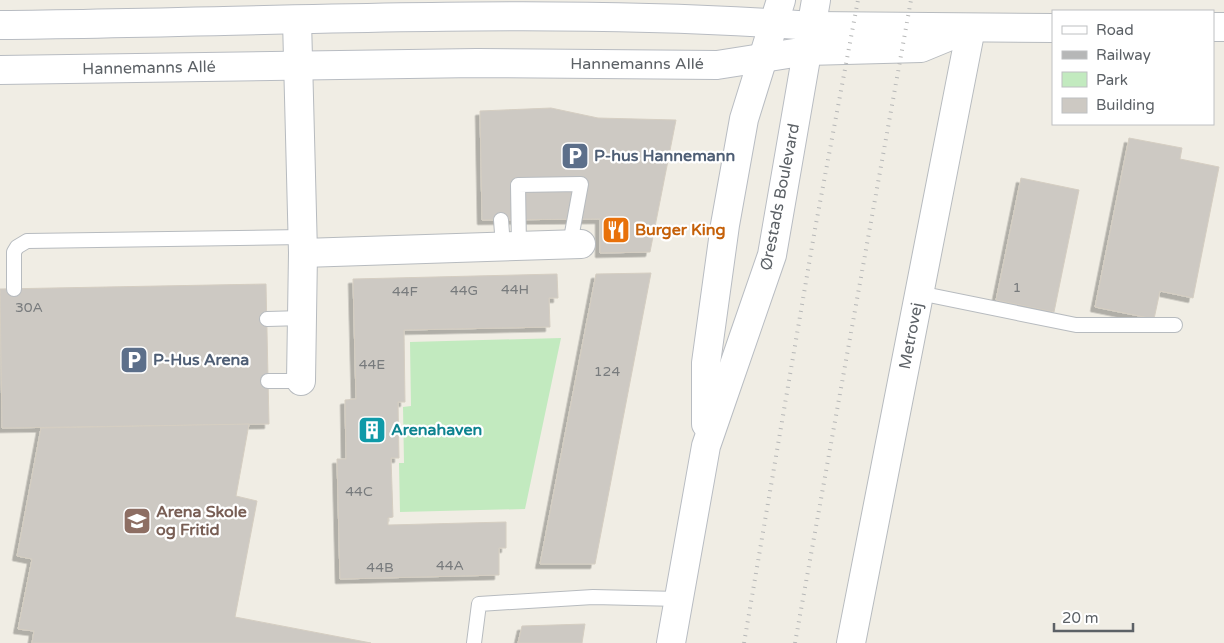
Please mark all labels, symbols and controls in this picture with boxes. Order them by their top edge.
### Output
legend [1052,10,1214,125]
text: Road [1096,21,1134,39]
text: Railway [1096,46,1151,64]
street label: Hannemanns Allé [570,54,704,74]
street label: Hannemanns Allé [82,57,216,79]
text: Park [1096,71,1128,89]
text: Building [1096,96,1155,114]
street label: Ørestads Boulevard [756,122,804,272]
parking icon: P-hus Hannemann [560,141,590,171]
place label: P-hus Hannemann [594,146,735,166]
restaurant icon: Burger King [601,215,631,245]
place label: Burger King [635,220,726,240]
house number: 1 [1013,279,1021,296]
house number: 44H [501,281,529,298]
house number: 44G [450,282,478,299]
house number: 44F [392,283,419,300]
house number: 30A [15,299,43,316]
street label: Metrovej [895,301,927,371]
parking icon: P-Hus Arena [119,345,149,375]
place label: P-Hus Arena [153,350,249,370]
house number: 44E [359,356,385,373]
house number: 124 [594,363,620,380]
building icon: Arenahaven [357,415,387,445]
place label: Arenahaven [391,420,482,440]
house number: 44C [345,483,373,500]
place label: Arena Skole og Fritid [156,502,247,540]
school or university icon: Arena Skole og Fritid [122,506,152,536]
house number: 44A [436,557,464,574]
house number: 44B [366,559,394,576]
scale bar [1054,600,1133,632]
text: 20 m [1062,609,1099,627]

